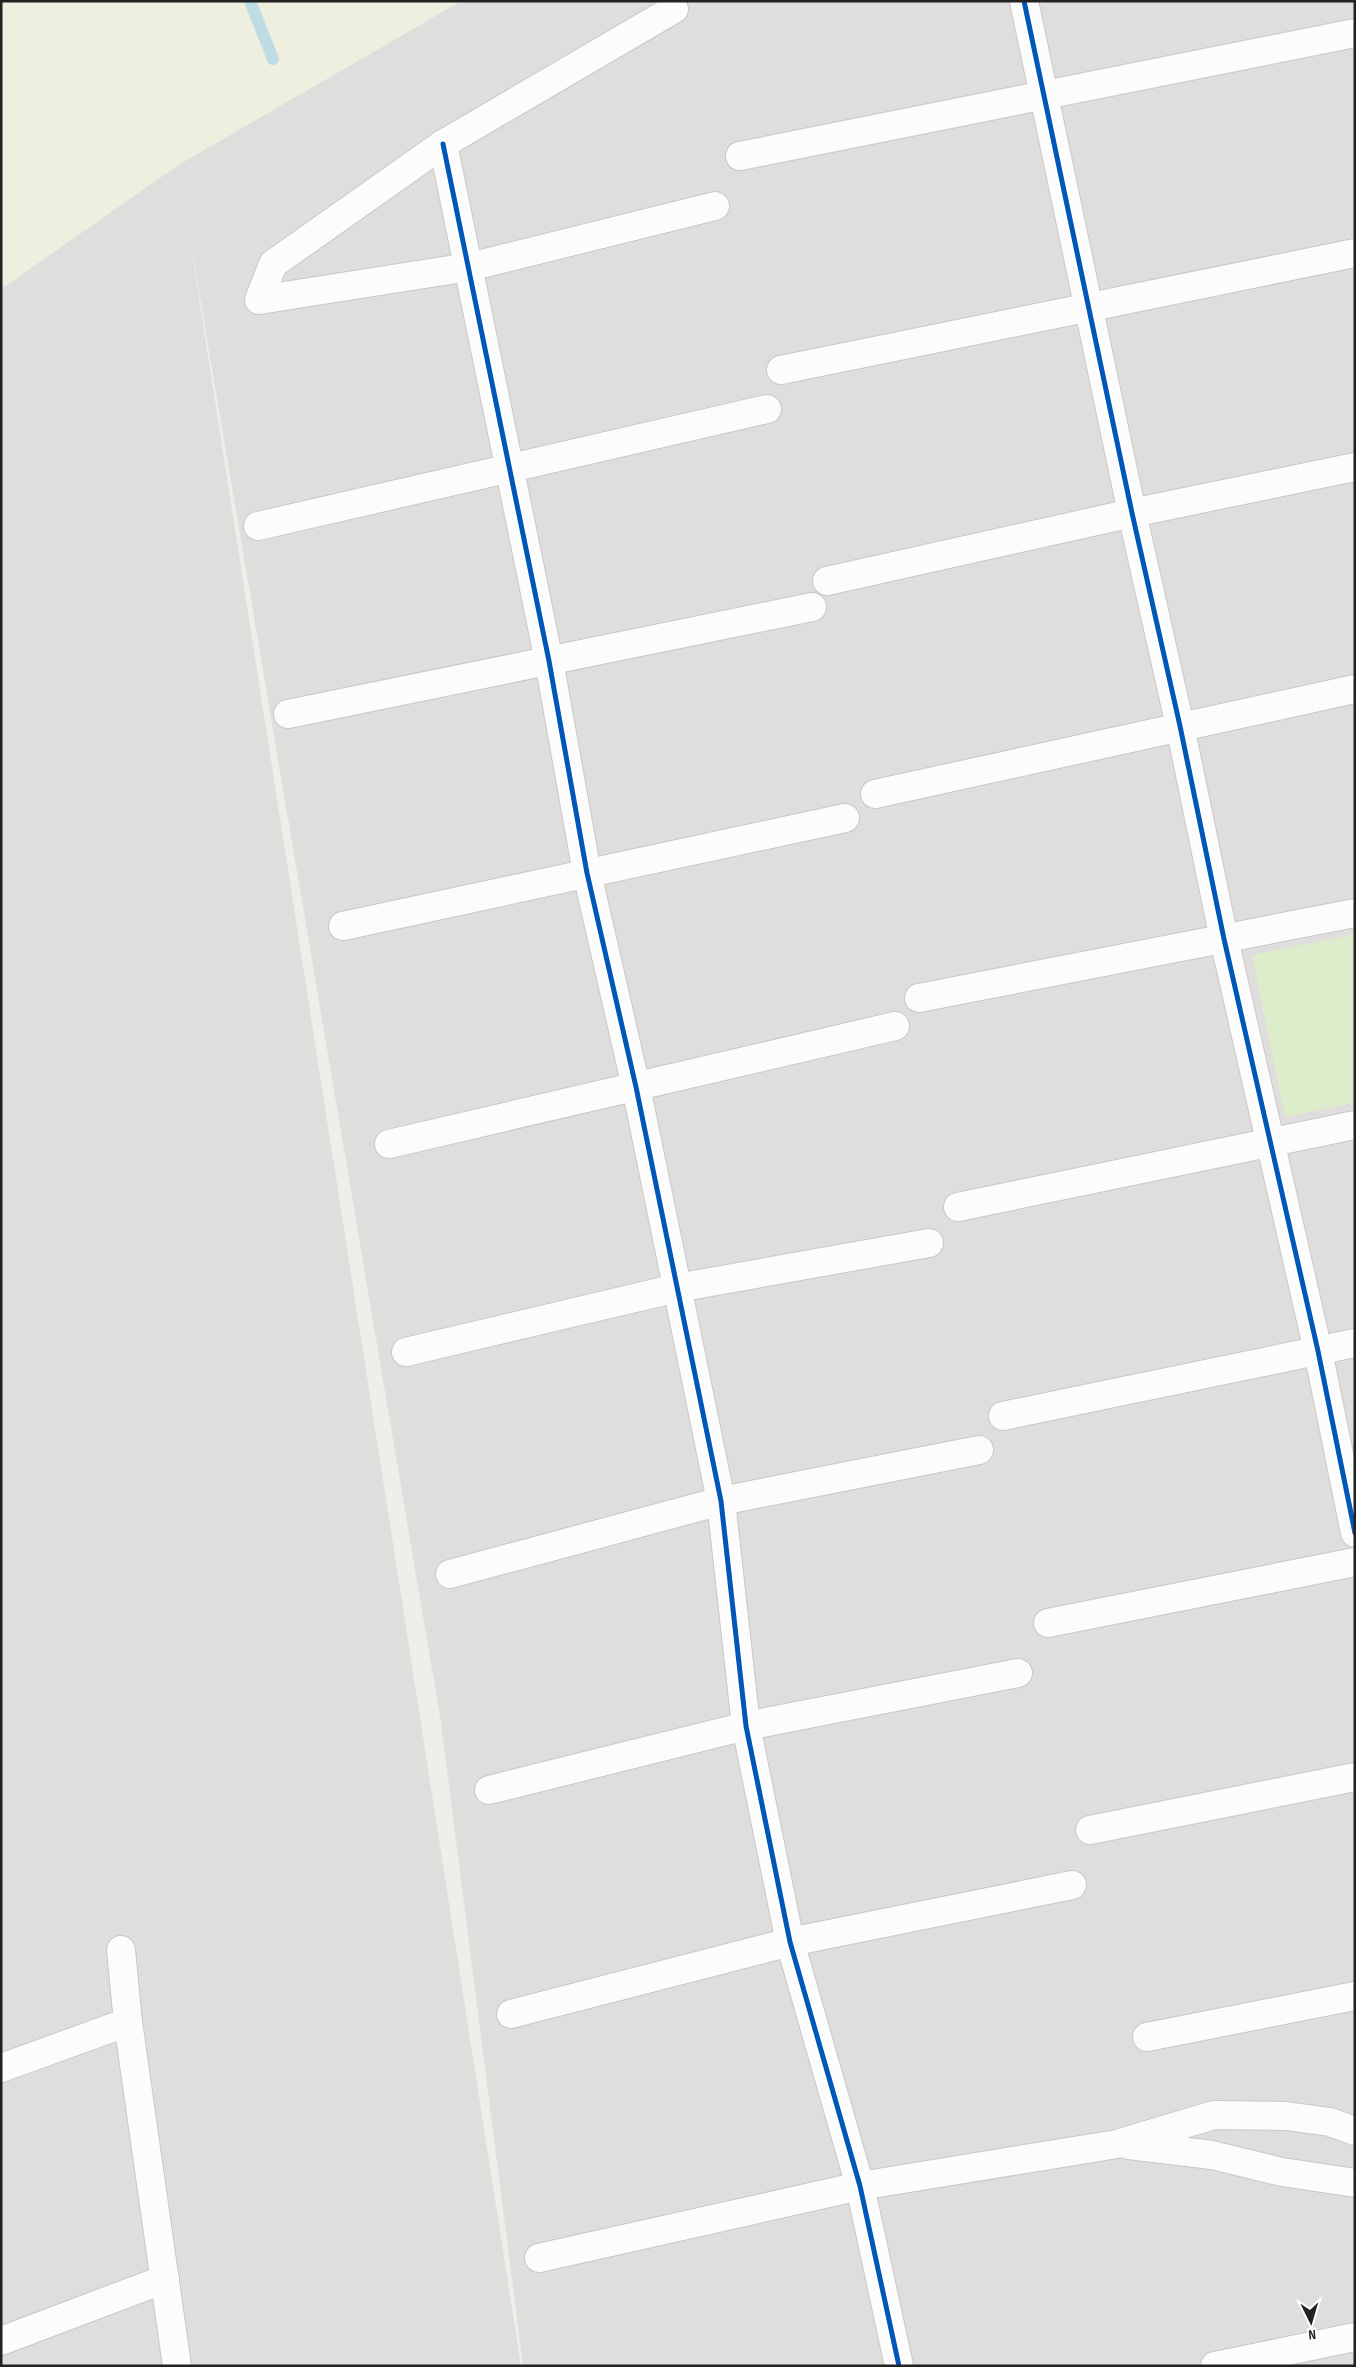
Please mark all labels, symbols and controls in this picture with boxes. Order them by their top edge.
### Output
north arrow [1286,2297,1336,2347]
text: N [1308,2326,1317,2343]

